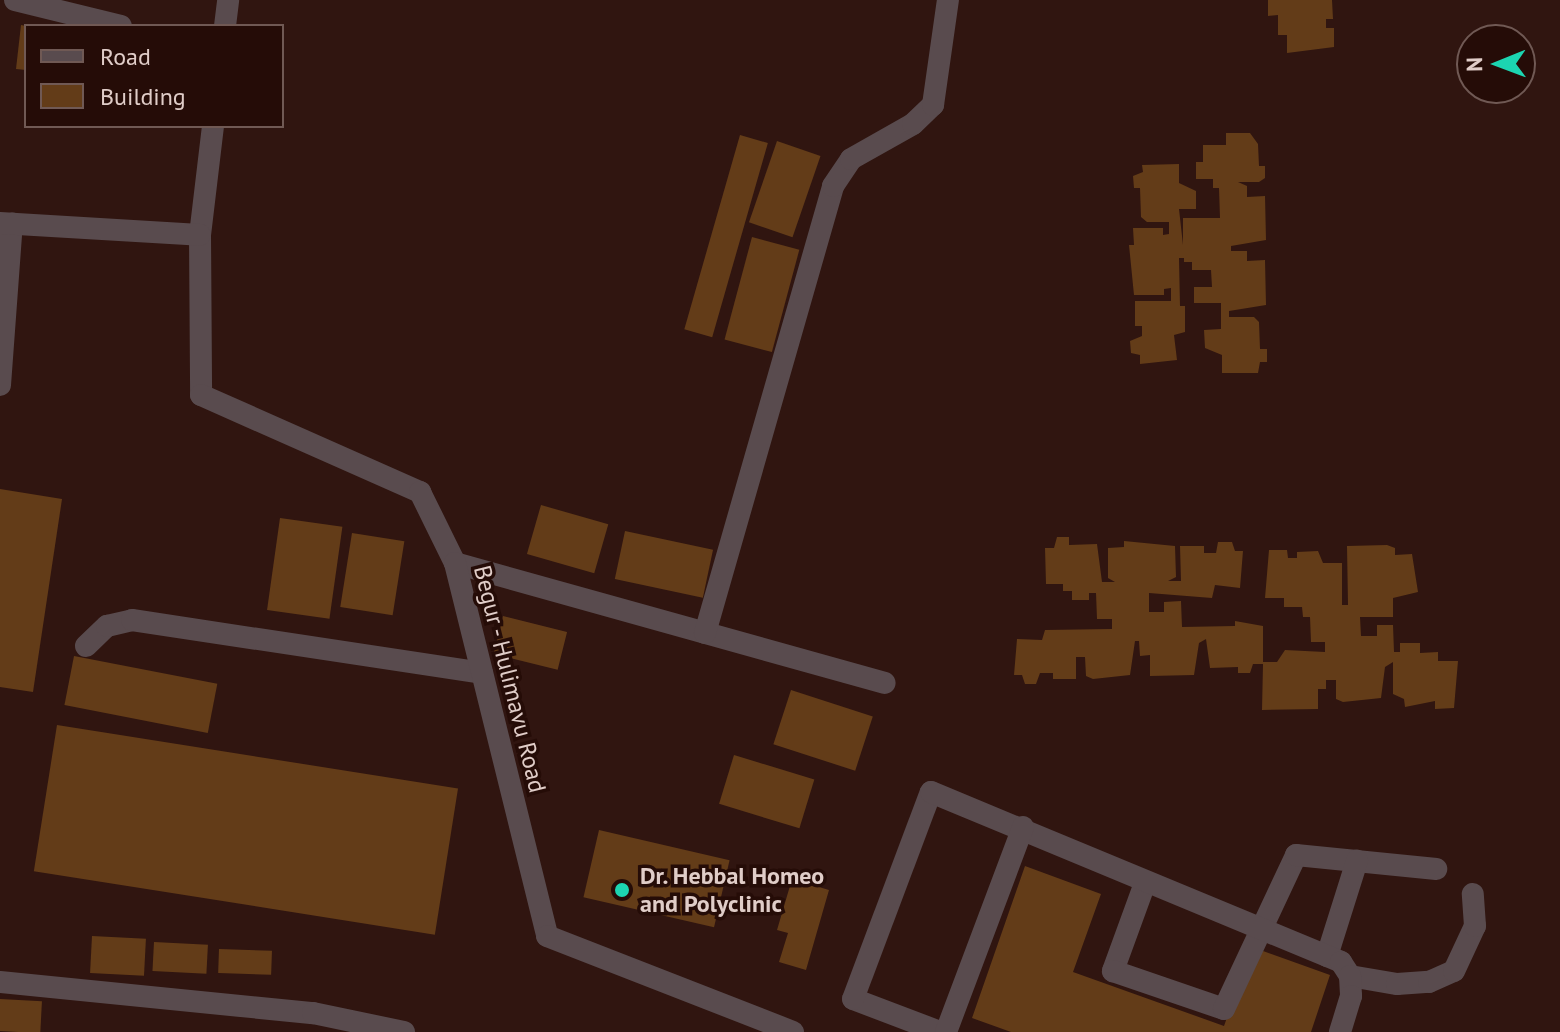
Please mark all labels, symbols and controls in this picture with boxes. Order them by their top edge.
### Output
legend [24,24,284,128]
north arrow [1456,24,1536,104]
text: Road [100,41,151,72]
text: N [1460,57,1488,72]
text: Building [100,81,186,112]
street label: Begur - Hulimavu Road [467,561,553,797]
place label: Dr. Hebbal Homeo and Polyclinic [640,862,826,918]
marker: Dr. Hebbal Homeo and Polyclinic [611,879,633,901]

